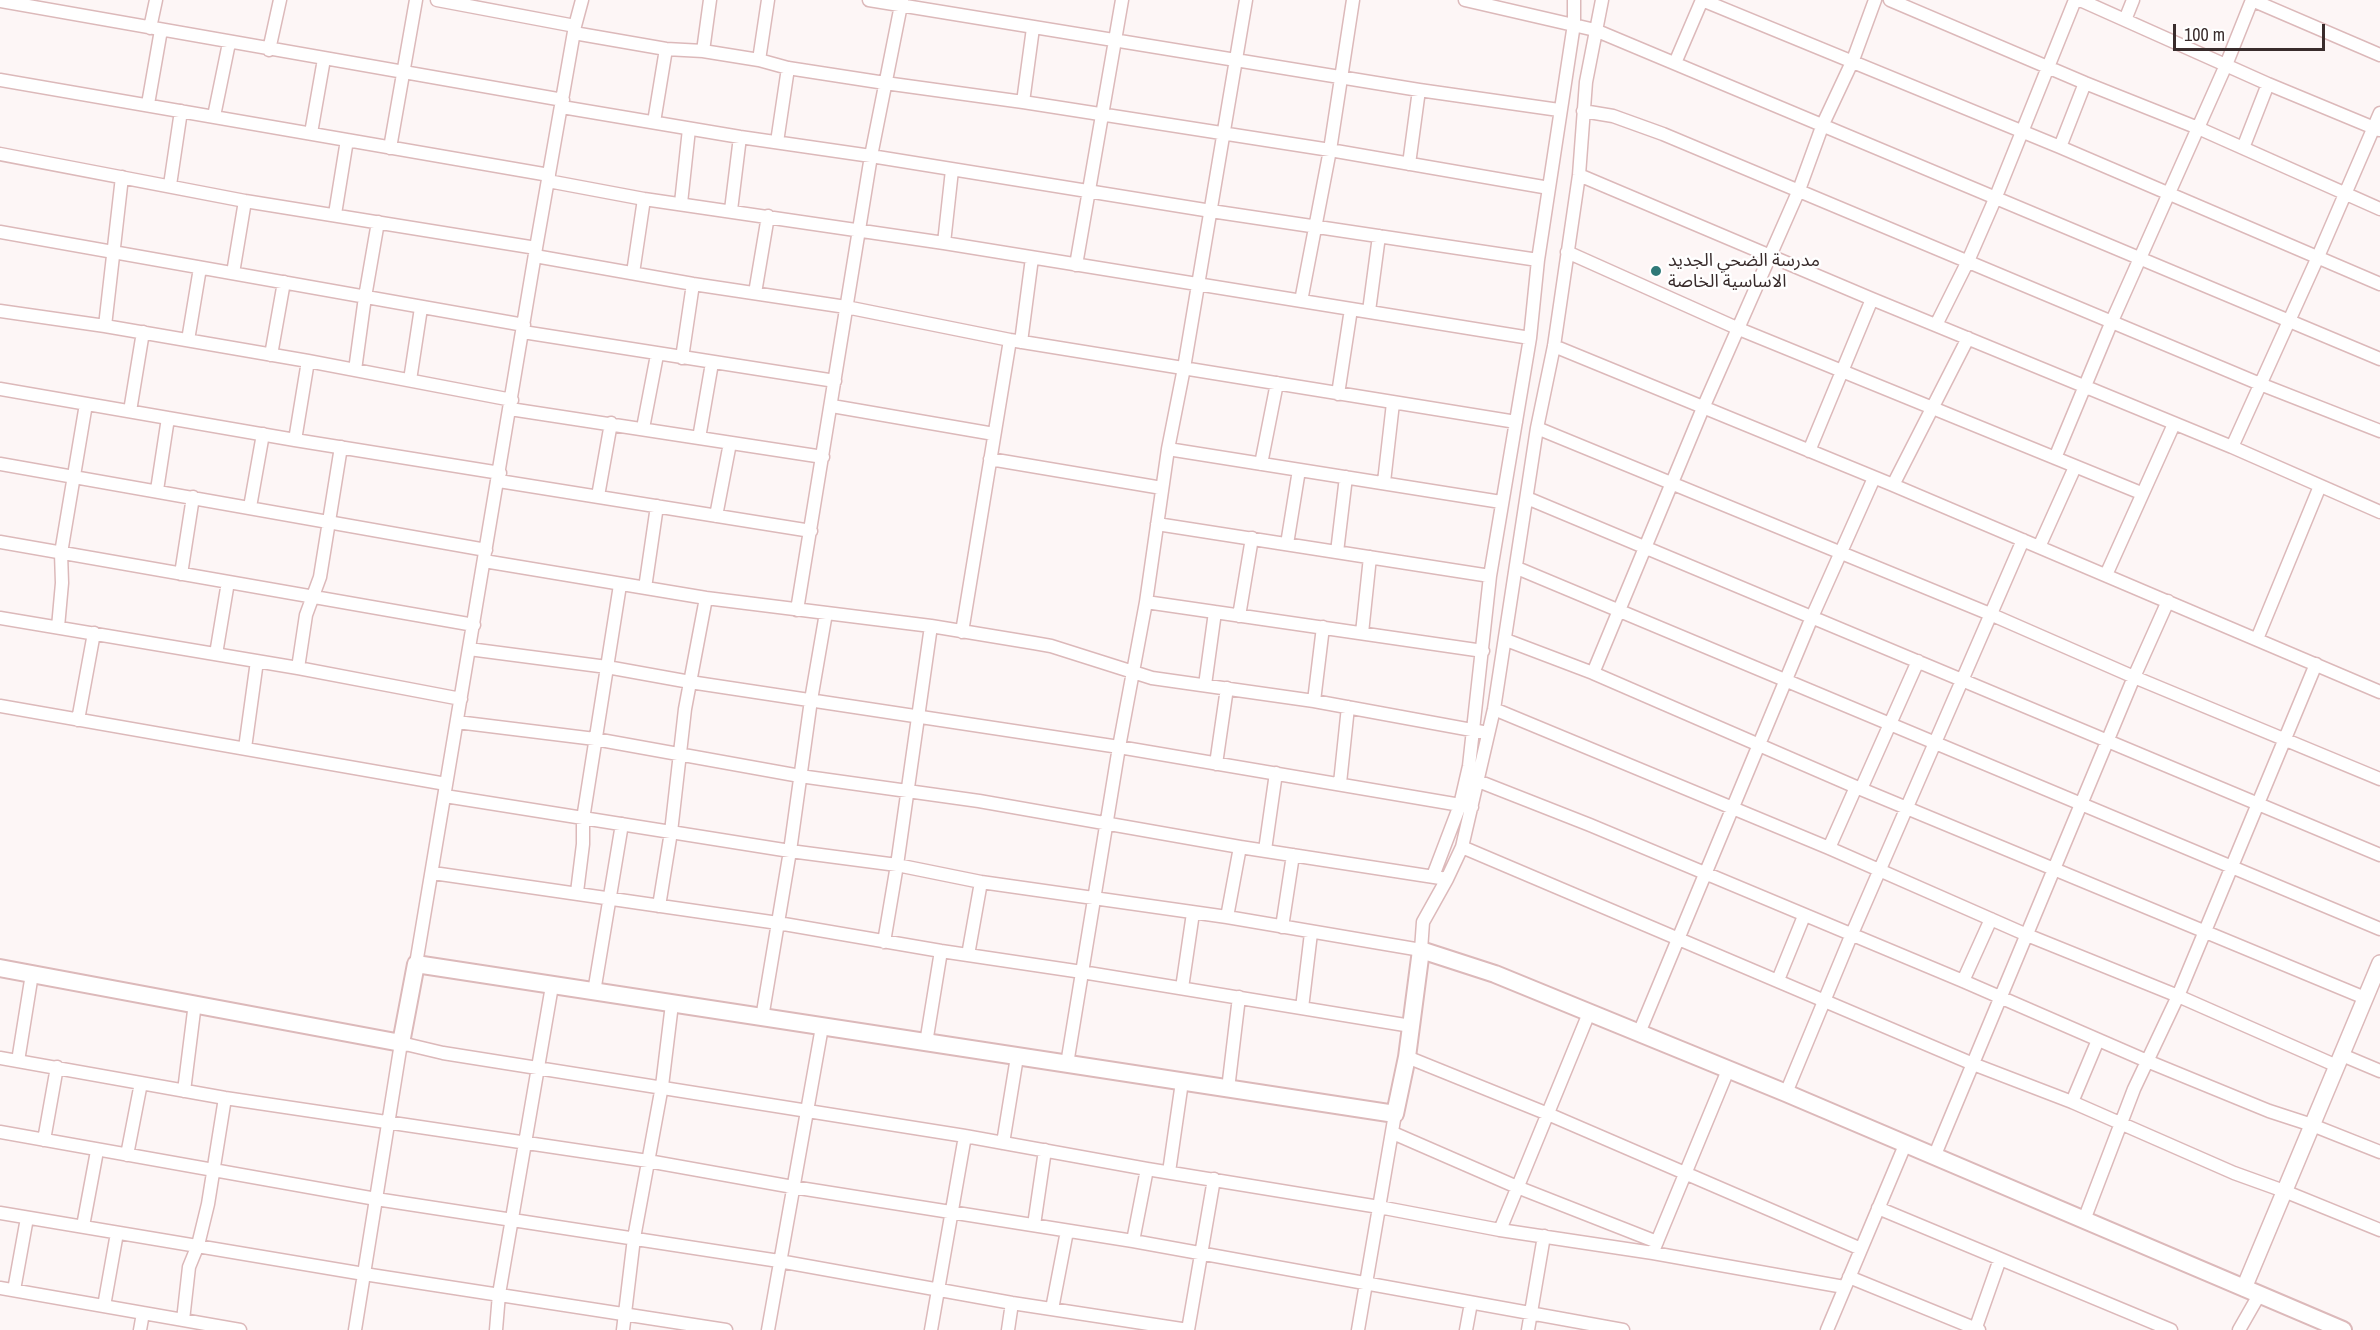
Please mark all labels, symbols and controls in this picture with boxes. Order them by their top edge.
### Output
scale bar [2176,12,2328,50]
text: 100 m [2184,22,2225,47]
place label: مدرسة الضحي الجديد الاساسية الخاصة [1668,250,1820,292]
marker: مدرسة الضحي الجديد الاساسية الخاصة [1649,264,1663,278]

